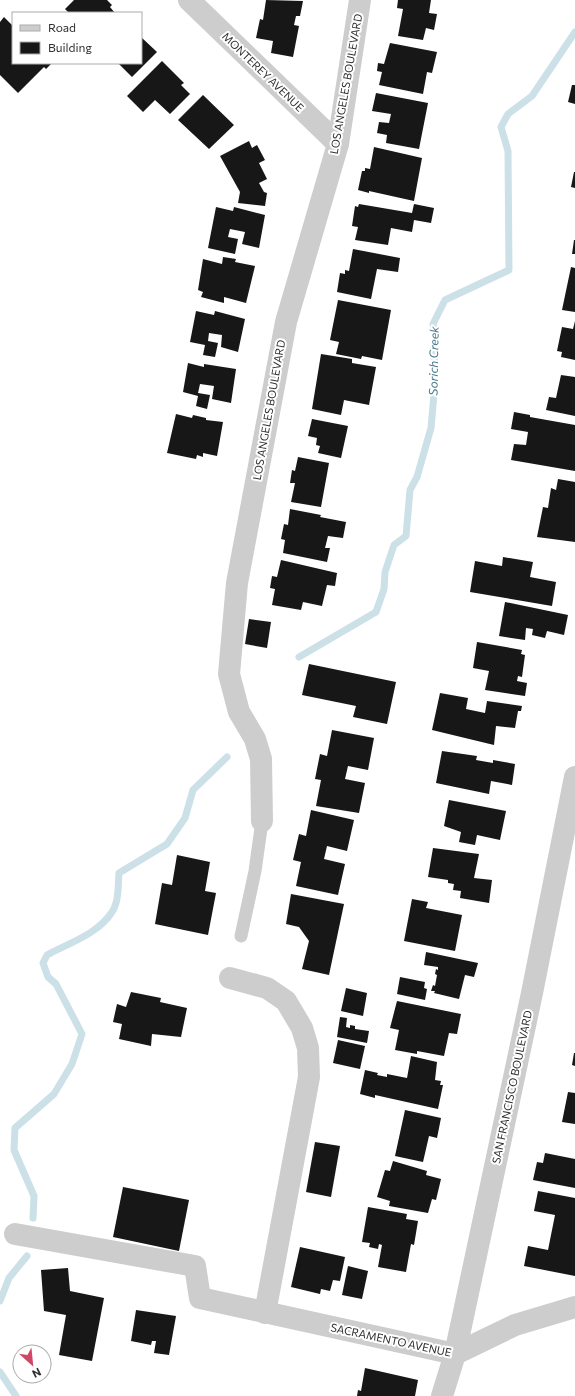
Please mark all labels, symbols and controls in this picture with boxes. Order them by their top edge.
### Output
legend [12,12,142,64]
street label: LOS ANGELES BOULEVARD [327,13,364,155]
text: Road [48,20,76,34]
street label: MONTEREY AVENUE [220,29,307,114]
text: Building [48,40,92,54]
water label: Sorich Creek [425,326,441,396]
street label: LOS ANGELES BOULEVARD [250,339,287,481]
street label: SAN FRANCISCO BOULEVARD [489,1009,534,1165]
street label: SACRAMENTO AVENUE [330,1320,453,1359]
north arrow [12,1344,52,1384]
text: N [30,1366,43,1381]

